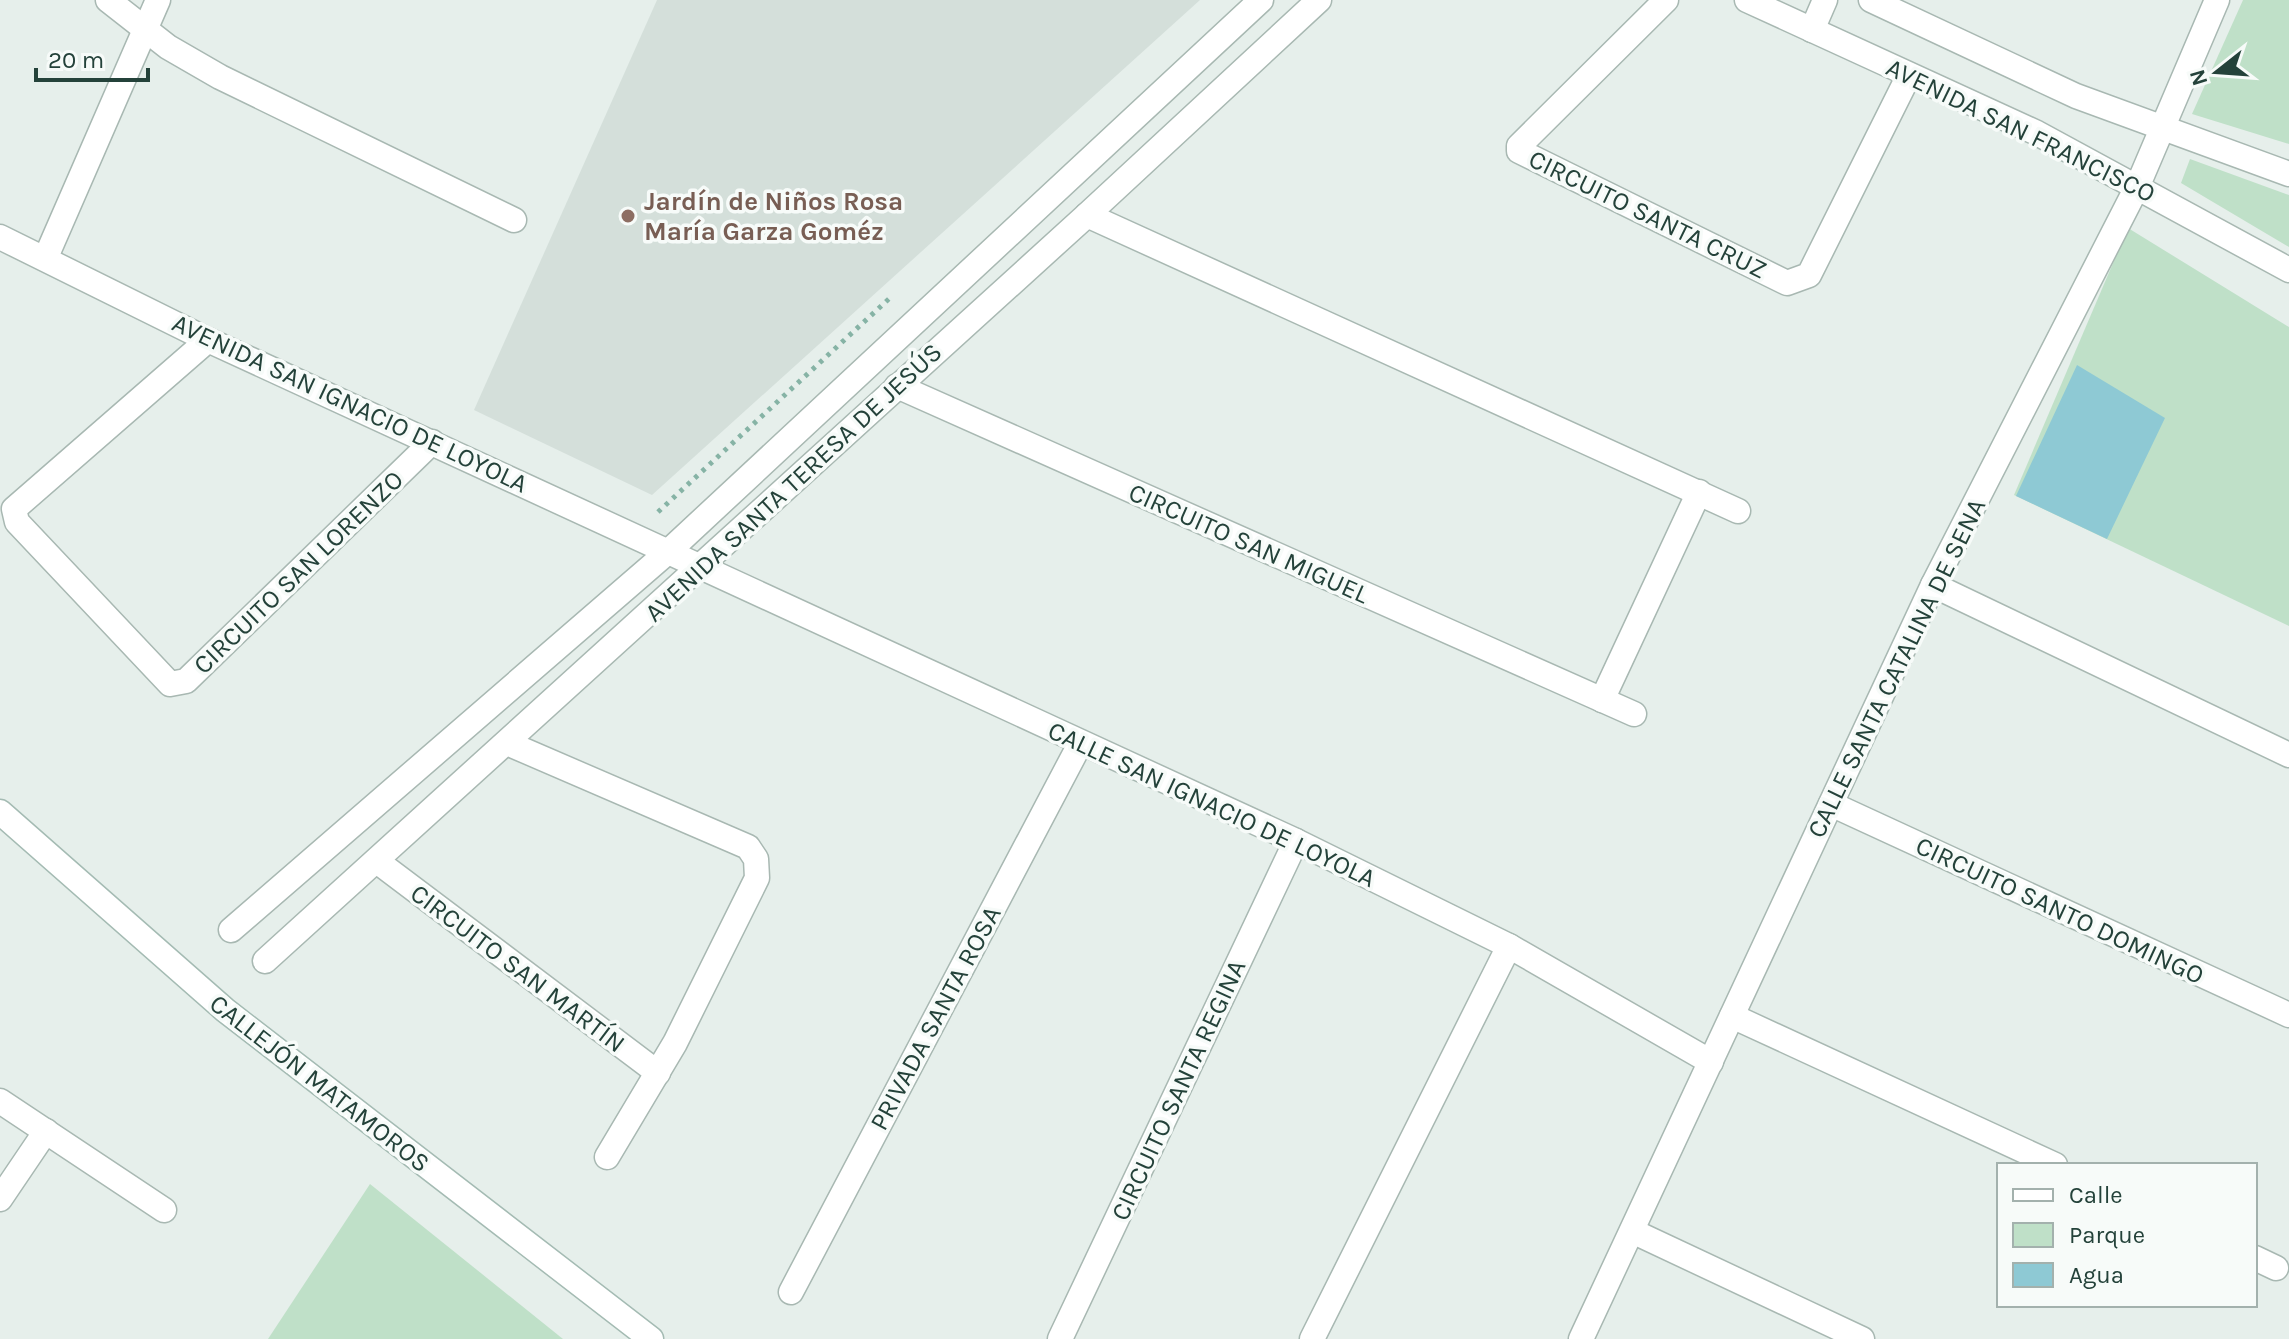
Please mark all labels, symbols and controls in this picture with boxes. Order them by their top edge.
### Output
scale bar [36,32,148,82]
north arrow [2177,32,2257,112]
text: 20 m [48,46,104,74]
street label: AVENIDA SAN FRANCISCO [1881,52,2160,209]
text: N [2184,66,2214,89]
street label: CIRCUITO SANTA CRUZ [1524,143,1772,286]
place label: Jardín de Niños Rosa María Garza Goméz [644,186,903,247]
marker: Jardín de Niños Rosa María Garza Goméz [619,207,637,225]
street label: AVENIDA SAN IGNACIO DE LOYOLA [167,307,532,500]
street label: AVENIDA SANTA TERESA DE JESÚS [638,336,948,628]
street label: CIRCUITO SAN LORENZO [187,464,410,681]
street label: CIRCUITO SAN MIGUEL [1124,476,1374,610]
street label: CALLE SANTA CATALINA DE SENA [1801,494,1992,843]
street label: CALLE SAN IGNACIO DE LOYOLA [1043,715,1380,894]
street label: CIRCUITO SANTO DOMINGO [1911,830,2209,991]
street label: CIRCUITO SAN MARTÍN [404,877,632,1059]
street label: PRIVADA SANTA ROSA [863,901,1008,1136]
street label: CIRCUITO SANTA REGINA [1104,955,1253,1226]
street label: CALLEJÓN MATAMOROS [203,987,437,1179]
legend [1997,1163,2257,1307]
text: Calle [2069,1181,2123,1209]
text: Parque [2069,1221,2145,1249]
text: Agua [2069,1261,2124,1289]

